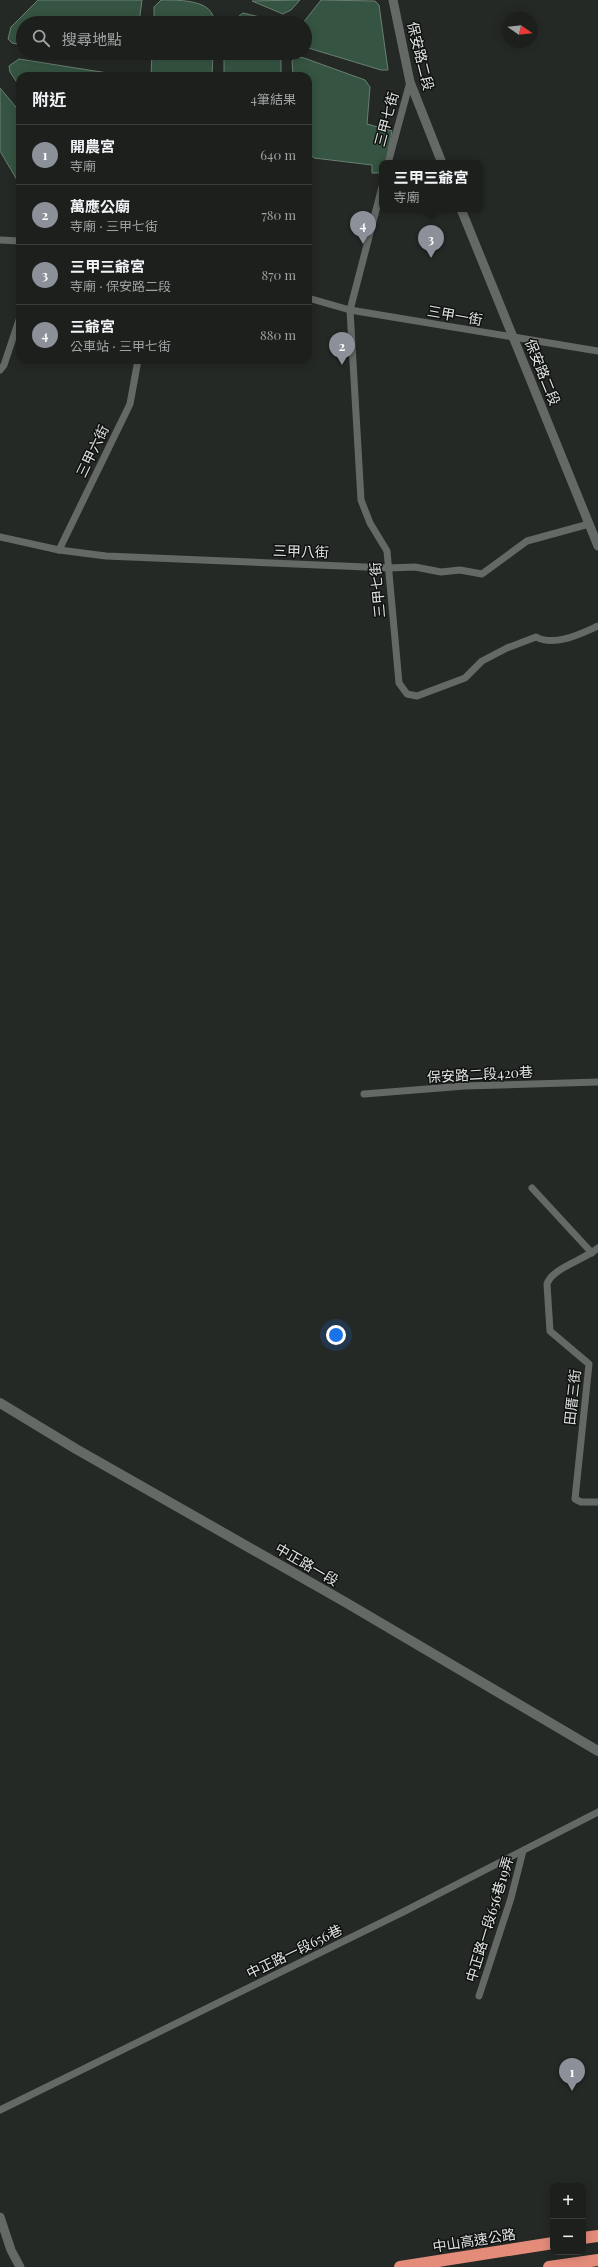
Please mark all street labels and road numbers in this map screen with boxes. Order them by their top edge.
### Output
street label: 保安路二段 [403,20,439,92]
street label: 三甲七街 [370,89,402,149]
street label: 三甲一街 [426,301,484,329]
street label: 保安路二段 [521,336,565,408]
street label: 三甲六街 [71,422,113,480]
street label: 三甲八街 [273,541,329,561]
street label: 三甲七街 [365,561,389,619]
street label: 保安路二段420巷 [427,1062,533,1086]
street label: 田厝三街 [560,1368,584,1426]
street label: 中正路一段 [272,1538,342,1590]
street label: 中正路一段656巷19弄 [461,1854,517,1984]
street label: 中正路一段656巷 [243,1920,345,1982]
street label: 中山高速公路 [431,2224,517,2256]

